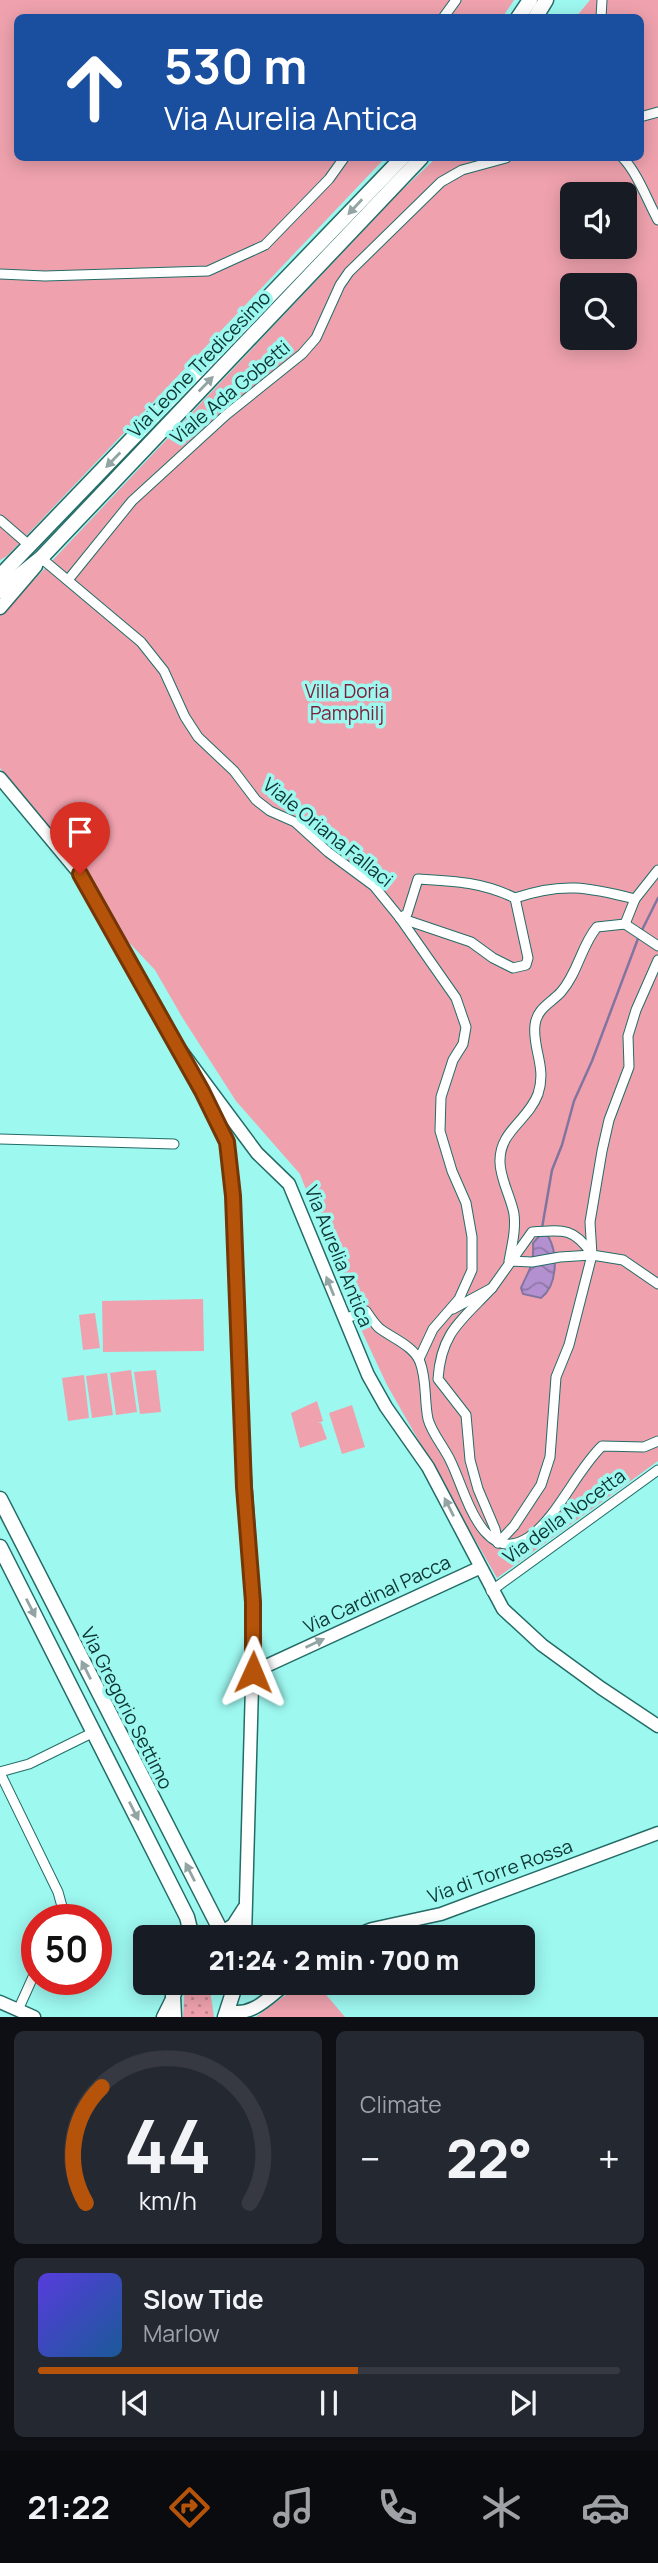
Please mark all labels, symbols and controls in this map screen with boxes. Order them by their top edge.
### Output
text: 530 m [164,32,307,99]
icon: ahead [49,42,140,133]
text: Via Aurelia Antica [164,96,418,140]
map controls [560,182,637,350]
button: sound [560,182,637,259]
one-way arrow [347,198,363,215]
button: search [560,273,637,350]
street label: Via Leone Tredicesimo [122,285,276,443]
street label: Viale Ada Gobetti [165,334,295,450]
one-way arrow [198,375,214,393]
one-way arrow [105,451,121,468]
park label: Villa Doria Pamphilj [305,678,389,726]
street label: Viale Oriana Fallaci [257,771,399,893]
pin [50,802,110,874]
icon: arrive [61,813,99,851]
street label: Via Aurelia Antica [299,1181,379,1331]
one-way arrow [325,1275,336,1296]
street label: Via della Nocetta [497,1463,631,1569]
one-way arrow [443,1497,455,1517]
street label: Via Cardinal Pacca [299,1549,455,1639]
one-way arrow [26,1598,37,1618]
street label: Via Gregorio Settimo [75,1623,179,1793]
position arrow [216,1635,290,1709]
one-way arrow [305,1637,325,1649]
one-way arrow [81,1660,92,1680]
one-way arrow [128,1801,139,1821]
street label: Via di Torre Rossa [424,1833,576,1909]
one-way arrow [185,1862,197,1882]
speed limit sign: 50 [21,1904,112,1995]
text: 21:24 · 2 min · 700 m [209,1942,459,1978]
text: Climate [360,2088,442,2120]
text: 44 [124,2096,212,2196]
text: 22° [446,2123,532,2194]
text: − [360,2132,381,2184]
text: + [598,2132,620,2184]
text: km/h [139,2183,197,2218]
text: Slow Tide [143,2281,264,2317]
text: Marlow [143,2317,220,2349]
icon: previous [116,2384,154,2422]
icon: pause [310,2384,348,2422]
icon: next [504,2384,542,2422]
icon: directions [165,2483,214,2532]
icon: music [269,2483,318,2532]
icon: phone [373,2483,422,2532]
icon: climate [477,2483,526,2532]
icon: car [581,2483,630,2532]
text: 21:22 [28,2485,110,2529]

